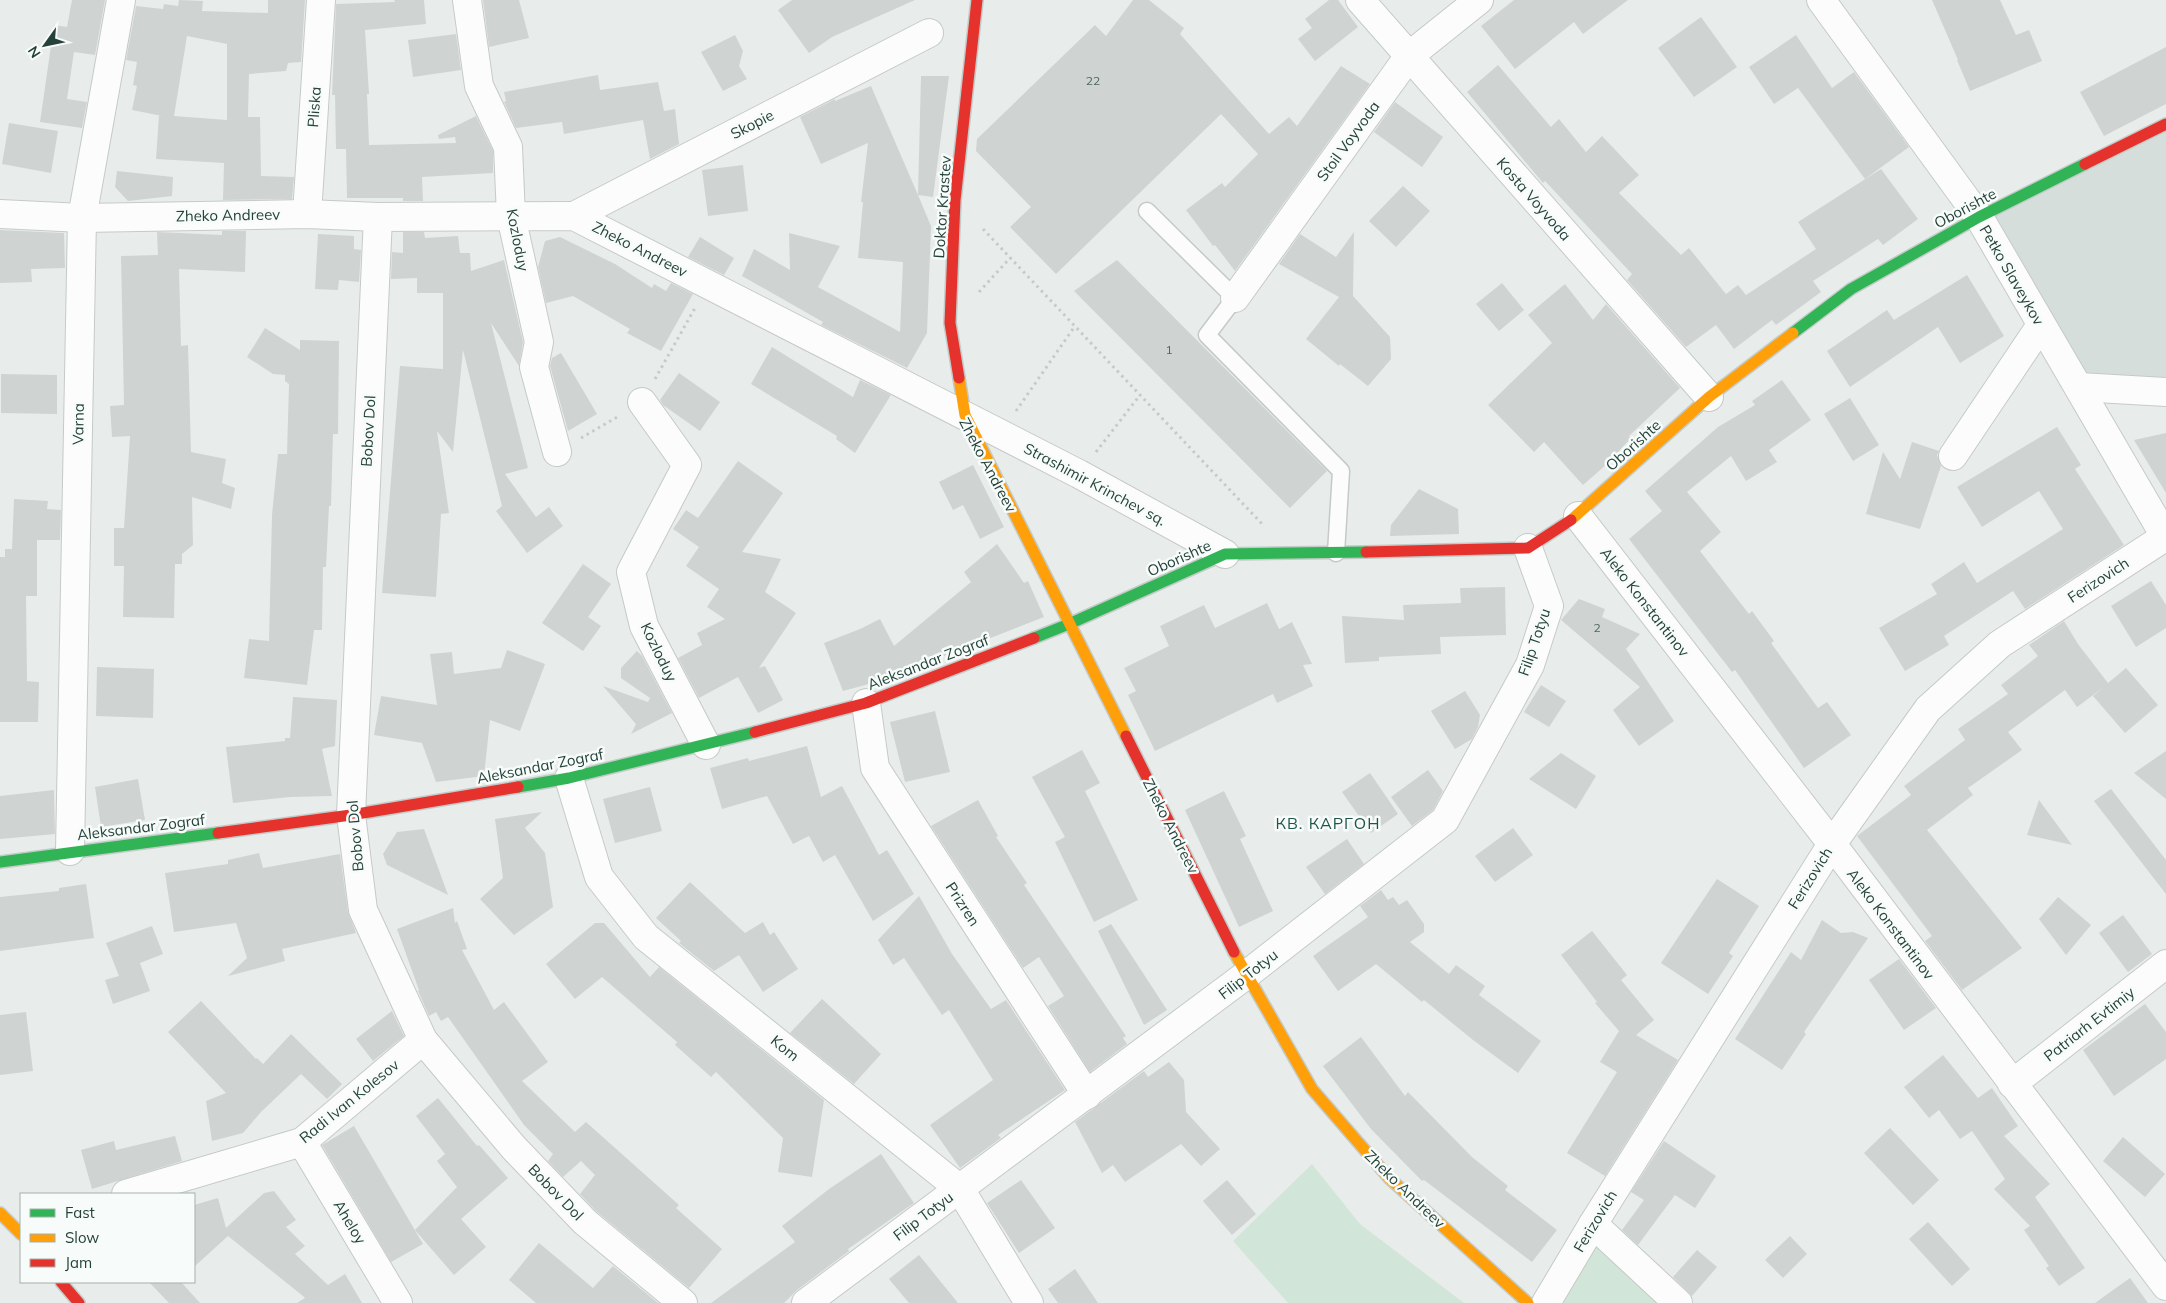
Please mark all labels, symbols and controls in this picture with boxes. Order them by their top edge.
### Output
north arrow [20,20,70,70]
text: N [24,43,45,61]
house number: 22 [1086,73,1100,88]
street label: Pliska [303,86,325,128]
street label: Stoil Voyvoda [1312,97,1384,185]
street label: Skopie [727,105,777,143]
street label: Kosta Voyvoda [1493,154,1575,244]
street label: Doktor Krastev [929,155,955,259]
street label: Oborishte [1931,184,1999,232]
street label: Zheko Andreev [176,205,280,225]
street label: Kozloduy [503,207,533,273]
street label: Zheko Andreev [589,217,691,281]
street label: Petko Slaveykov [1976,222,2048,329]
house number: 1 [1165,342,1173,357]
street label: Bobov Dol [357,395,379,467]
street label: Varna [68,403,88,445]
street label: Zheko Andreev [955,415,1021,516]
street label: Oborishte [1601,415,1665,475]
street label: Strashimir Krinchev sq. [1021,438,1169,530]
street label: Oborishte [1144,536,1214,580]
street label: Aleko Konstantinov [1596,543,1694,661]
street label: Ferizovich [2064,553,2132,607]
street label: Filip Totyu [1514,606,1554,678]
street label: Kozloduy [637,619,681,685]
house number: 2 [1593,620,1601,635]
street label: Aleksandar Zograf [865,630,992,694]
street label: Aleksandar Zograf [475,744,606,788]
street label: Zheko Andreev [1139,775,1203,877]
street label: Bobov Dol [342,800,368,872]
street label: Aleksandar Zograf [76,810,207,844]
district label: КВ. КАРГОН [1276,813,1380,833]
street label: Ferizovich [1784,844,1836,912]
street label: Aleko Konstantinov [1843,865,1939,983]
street label: Prizren [942,878,984,930]
street label: Filip Totyu [1214,945,1282,1003]
street label: Patriarh Evtimiy [2040,983,2138,1065]
street label: Kom [767,1031,803,1065]
street label: Radi Ivan Kolesov [295,1055,403,1147]
street label: Zheko Andreev [1361,1146,1449,1232]
street label: Bobov Dol [524,1160,588,1224]
street label: Ferizovich [1569,1186,1621,1256]
street label: Filip Totyu [889,1187,957,1245]
legend [20,1193,195,1283]
street label: Aheloy [330,1197,371,1247]
text: Fast [65,1203,95,1222]
text: Slow [65,1228,99,1247]
text: Jam [65,1253,92,1272]

